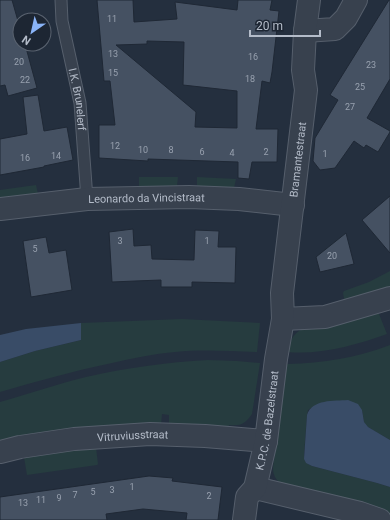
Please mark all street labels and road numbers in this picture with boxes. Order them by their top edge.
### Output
street label: I.K. Brunelerf [66,67,88,131]
street label: Bramantestraat [287,121,309,198]
street label: Leonardo da Vincistraat [88,191,205,206]
street label: K.P.C. de Bazelstraat [253,370,282,472]
street label: Vitruviusstraat [97,428,169,444]

